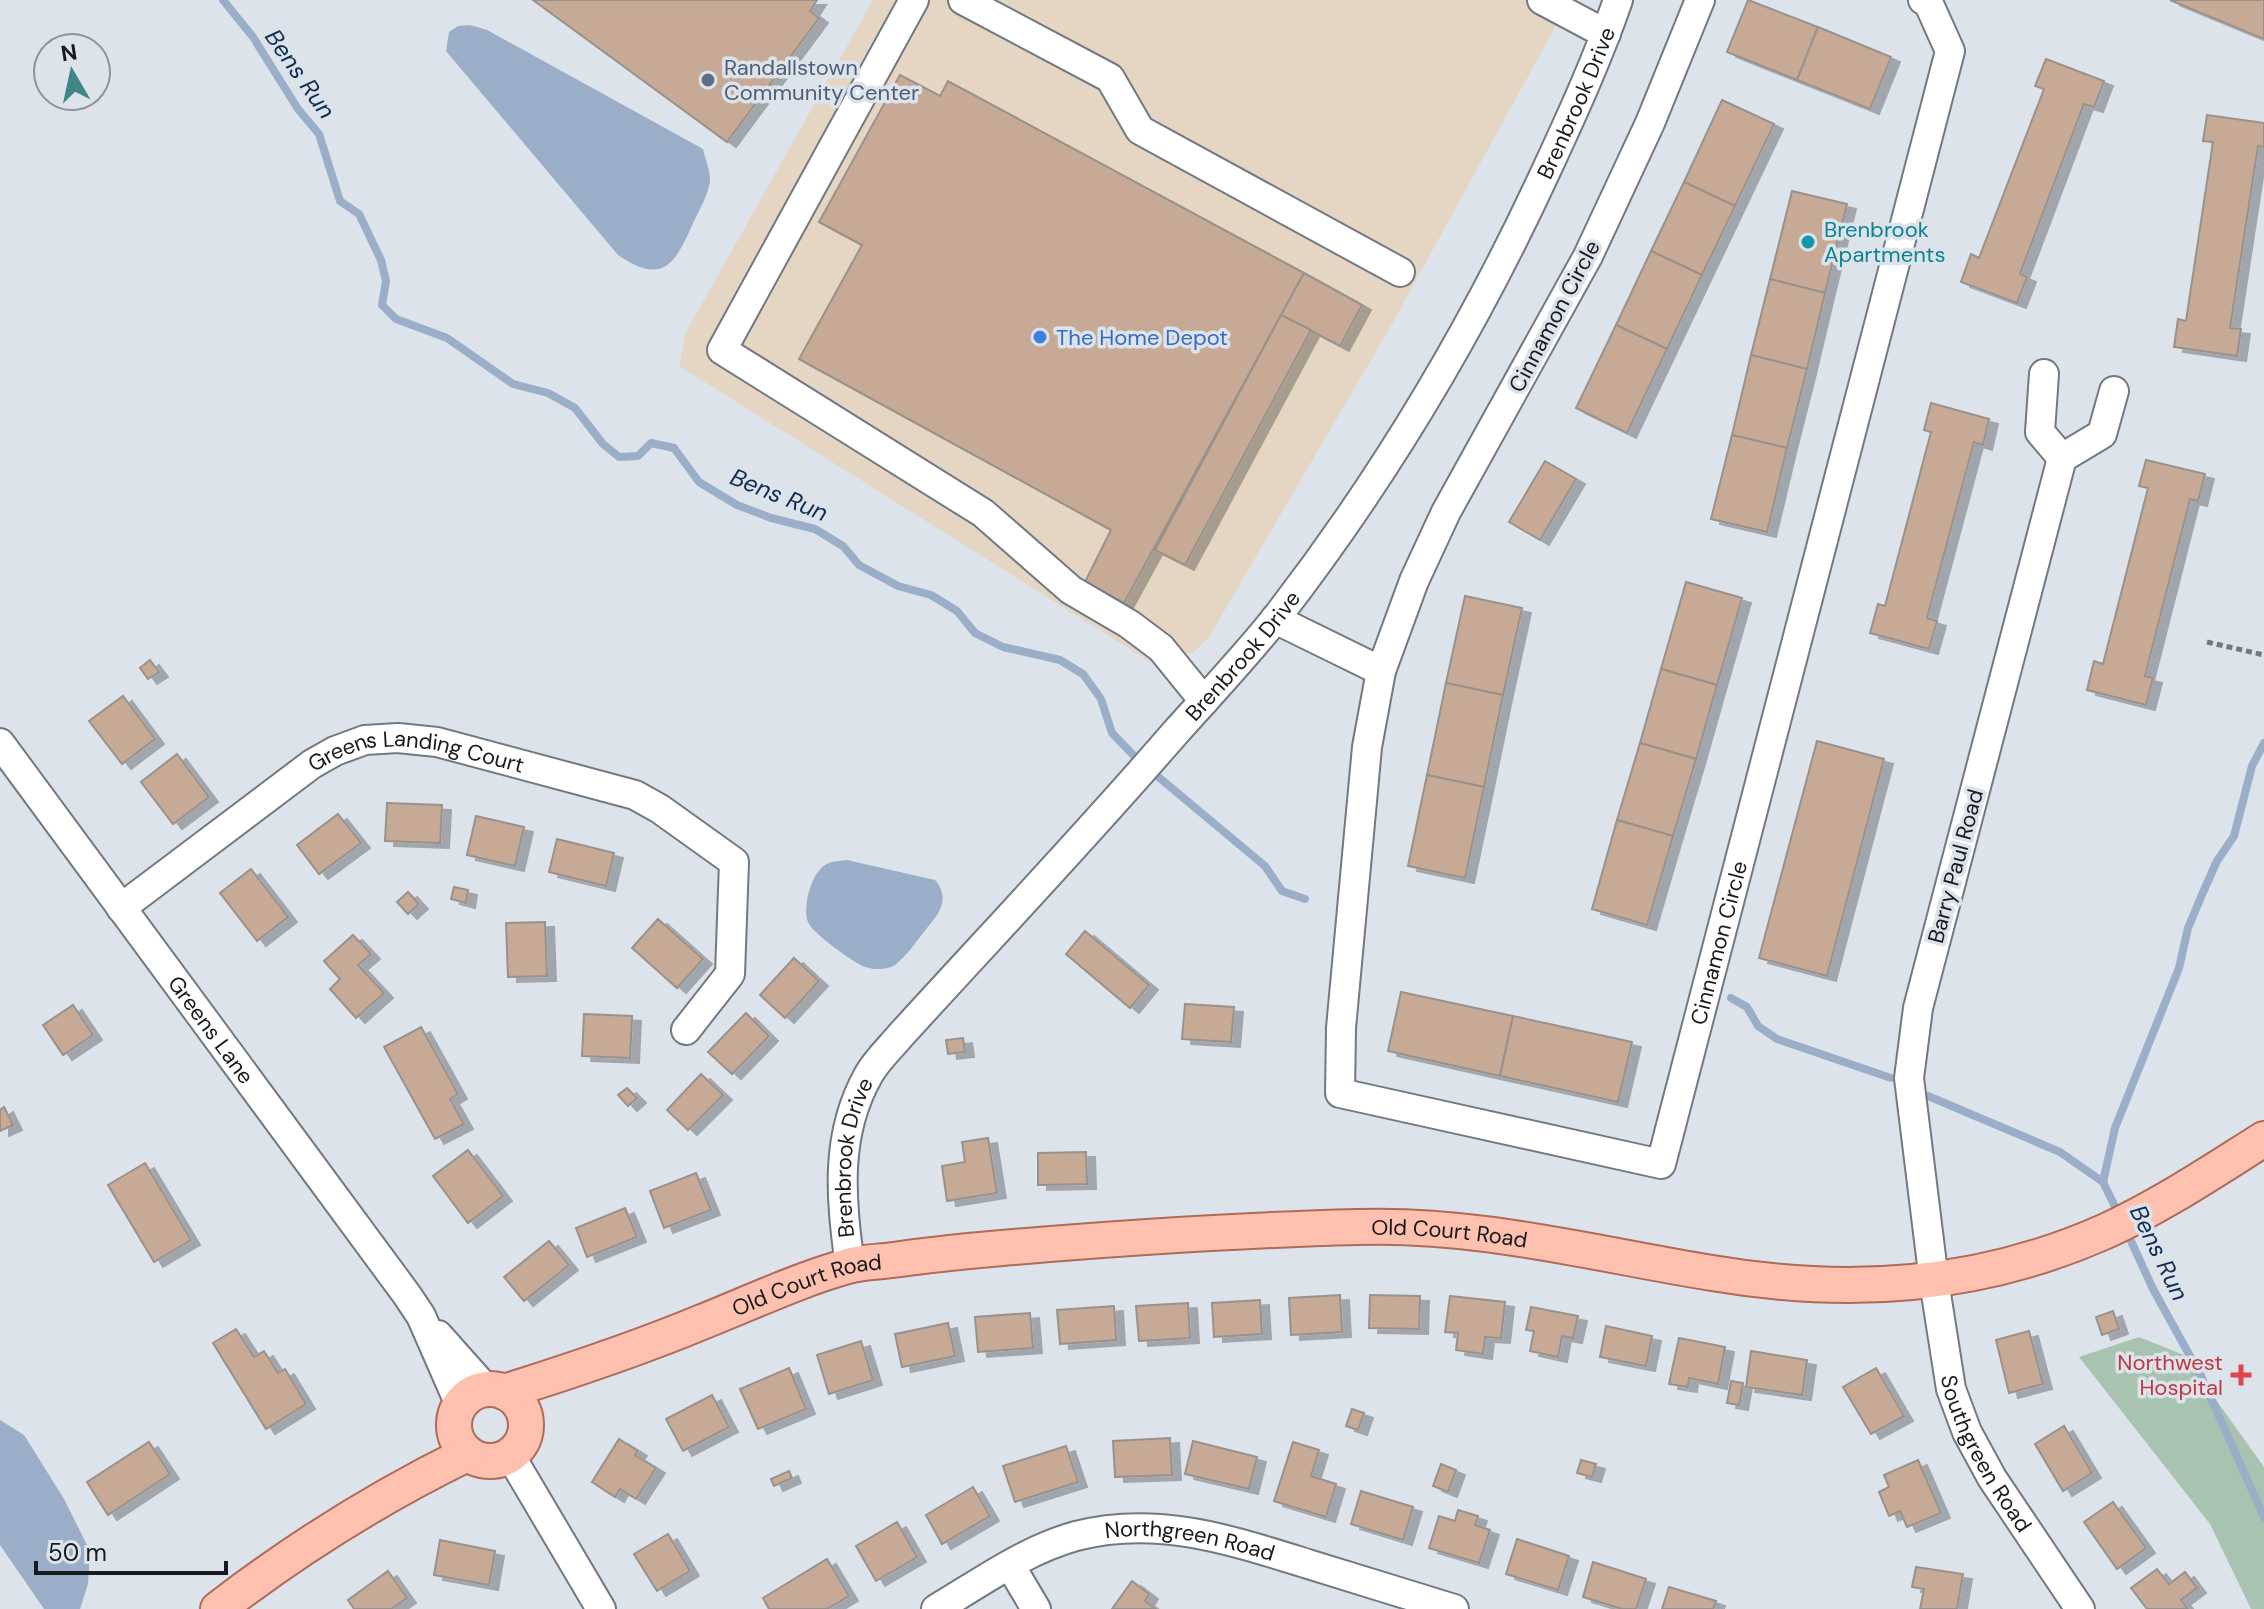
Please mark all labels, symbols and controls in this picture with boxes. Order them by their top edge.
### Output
water label: Bens Run [258,23,343,125]
street label: Brenbrook Drive [1530,23,1622,184]
north arrow [32,32,112,112]
text: N [59,37,79,68]
place label: Randallstown Community Center [724,53,919,107]
marker: Randallstown Community Center [699,71,717,89]
place label: Brenbrook Apartments [1824,215,1946,269]
marker: Brenbrook Apartments [1799,233,1817,251]
street label: Cinnamon Circle [1502,235,1607,397]
place label: The Home Depot [1056,323,1228,352]
marker: The Home Depot [1031,328,1049,346]
water label: Bens Run [726,461,833,528]
street label: Brenbrook Drive [1179,585,1307,727]
street label: Greens Landing Court [303,724,527,780]
street label: Barry Paul Road [1921,786,1990,946]
street label: Cinnamon Circle [1684,858,1754,1028]
street label: Greens Lane [161,970,260,1090]
street label: Brenbrook Drive [829,1072,880,1239]
water label: Bens Run [2123,1200,2196,1306]
street label: Old Court Road [1371,1213,1530,1255]
street label: Old Court Road [727,1247,883,1323]
place label: Northwest Hospital [2117,1348,2223,1402]
marker: Northwest Hospital [2230,1364,2252,1386]
street label: Southgreen Road [1934,1373,2038,1538]
street label: Northgreen Road [1103,1514,1278,1568]
scale bar [36,1525,226,1575]
text: 50 m [48,1537,107,1568]

